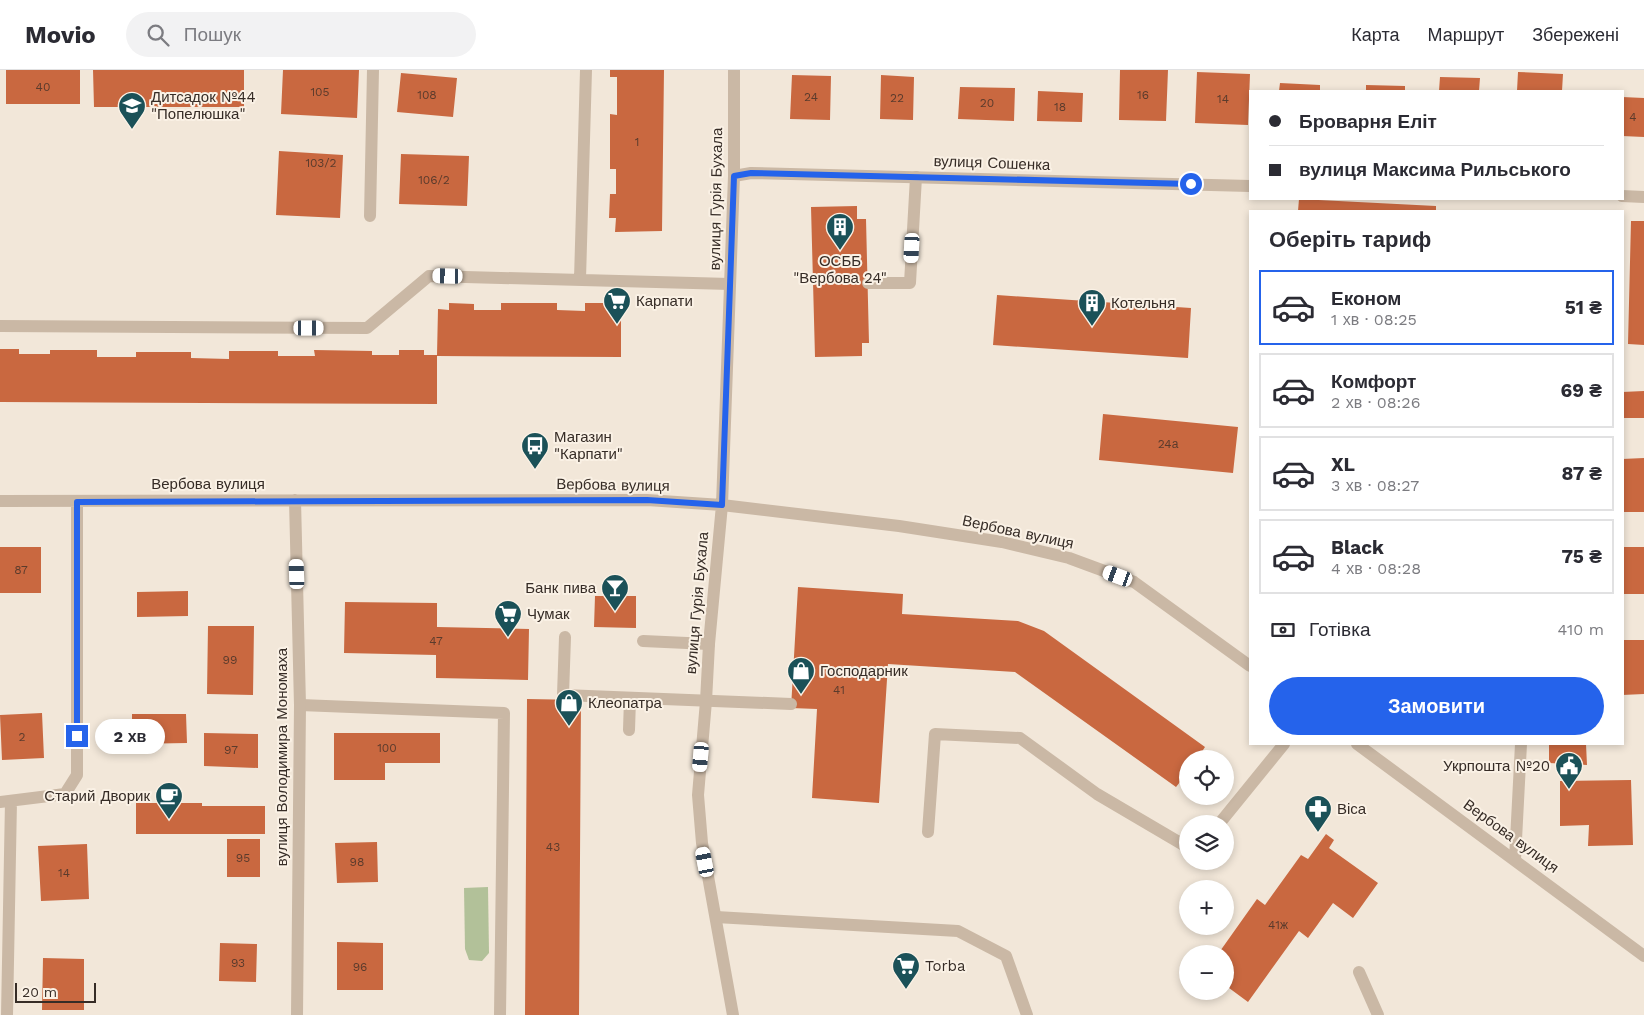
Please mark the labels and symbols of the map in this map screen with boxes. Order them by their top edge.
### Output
house number: 40 [36,80,50,94]
house number: 105 [310,85,330,99]
place label: Дитсадок №44 "Попелюшка" [151,88,256,123]
house number: 108 [417,88,437,102]
house number: 16 [1137,88,1149,102]
house number: 24 [804,90,818,104]
school or university icon: Дитсадок №44 "Попелюшка" [117,91,147,130]
house number: 22 [890,91,904,105]
house number: 14 [1217,92,1229,106]
house number: 20 [980,96,994,110]
house number: 18 [1054,100,1066,114]
house number: 4 [1629,110,1637,124]
street label: вулиця Гурія Бухала [706,127,726,271]
house number: 1 [635,135,639,149]
street label: вулиця Сошенка [933,152,1051,174]
house number: 103/2 [305,156,337,170]
house number: 106/2 [418,173,450,187]
route start [1180,173,1202,195]
building icon: ОСББ "Вербова 24" [825,212,855,251]
car [903,233,920,263]
place label: ОСББ "Вербова 24" [793,252,887,287]
car [432,268,463,284]
supermarket icon: Карпати [602,286,632,325]
building icon: Котельня [1077,288,1107,327]
place label: Карпати [636,292,693,310]
place label: Котельня [1111,294,1175,312]
car [294,321,324,336]
place label: Магазин "Карпати" [554,428,623,463]
bus stop icon: Магазин "Карпати" [520,431,550,470]
house number: 24а [1158,437,1179,451]
street label: Вербова вулиця [151,475,265,493]
street label: Вербова вулиця [556,475,670,495]
street label: Вербова вулиця [961,511,1075,553]
street label: вулиця Гурія Бухала [682,530,712,675]
car [288,559,305,589]
house number: 87 [14,563,28,577]
car [1101,564,1134,588]
bar icon: Банк пива [600,573,630,612]
place label: Банк пива [525,579,597,597]
supermarket icon: Чумак [493,599,523,638]
place label: Чумак [527,605,570,623]
house number: 47 [429,634,443,648]
street label: вулиця Володимира Мономаха [273,647,291,866]
house number: 99 [223,653,237,667]
shop icon: Господарник [786,656,816,695]
place label: Господарник [820,662,908,680]
house number: 41 [833,683,845,697]
shop icon: Клеопатра [554,688,584,727]
place label: Клеопатра [588,694,663,712]
callout: 2 хв [94,718,164,754]
route end [66,725,88,747]
house number: 2 [19,730,26,744]
house number: 100 [377,741,397,755]
car [692,741,709,773]
house number: 97 [224,743,238,757]
public building icon: Укрпошта №20 [1554,751,1584,790]
place label: Укрпошта №20 [1443,757,1550,775]
cafe icon: Старий Дворик [154,781,184,820]
place label: Старий Дворик [44,787,150,805]
pharmacy icon: Віса [1303,794,1333,833]
street label: Вербова вулиця [1460,795,1562,877]
place label: Віса [1337,800,1367,818]
house number: 43 [546,840,560,854]
car [694,846,715,878]
house number: 95 [236,851,250,865]
house number: 98 [350,855,364,869]
house number: 14 [58,866,70,880]
house number: 41ж [1268,918,1288,932]
supermarket icon: Torba [891,951,921,990]
house number: 93 [231,956,245,970]
place label: Torba [925,957,966,975]
house number: 96 [353,960,367,974]
scale bar [15,980,96,1003]

